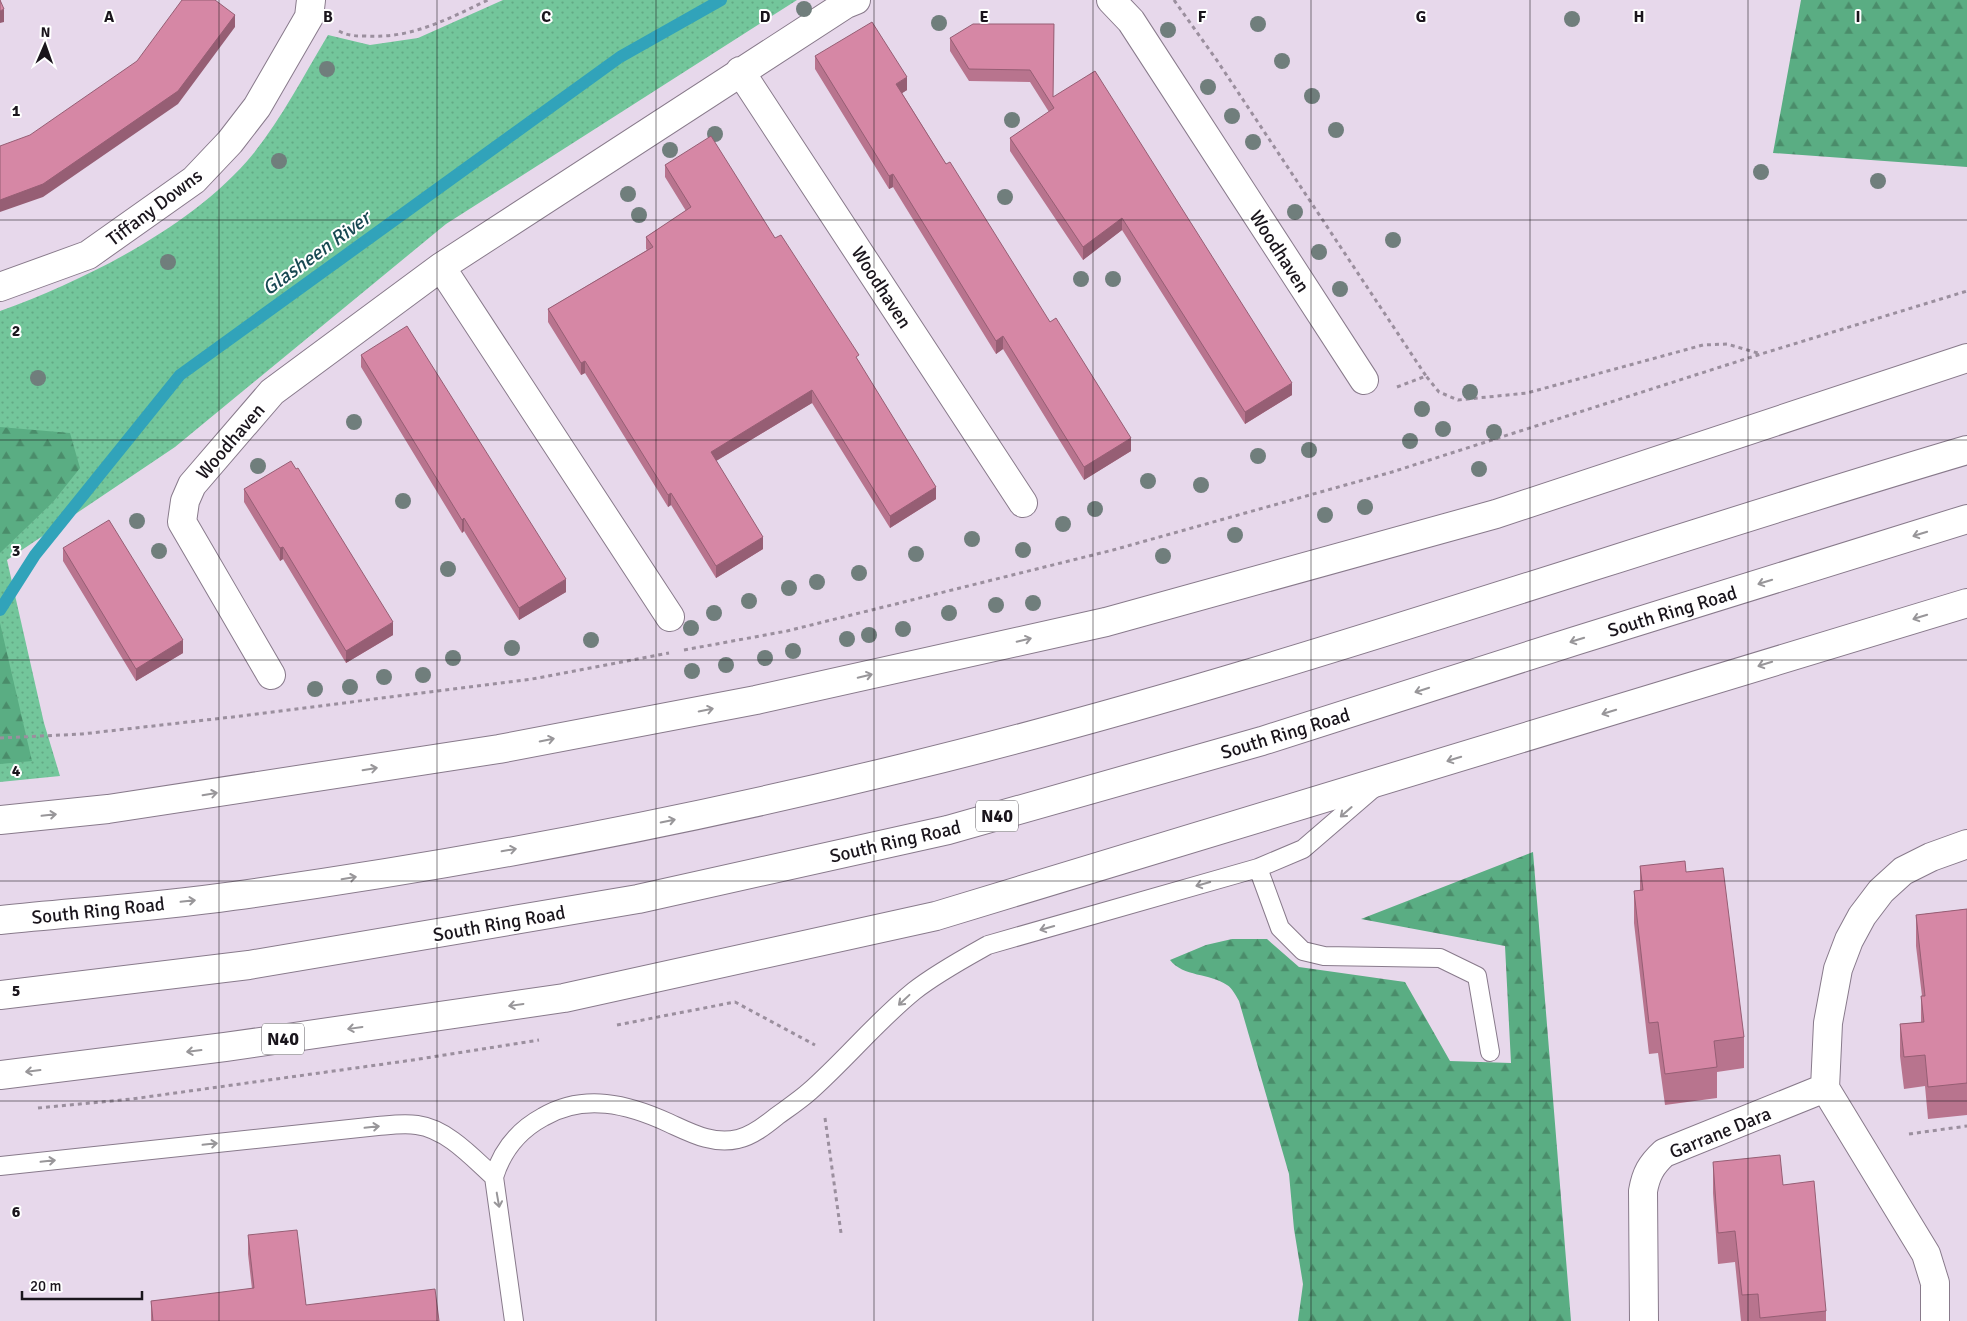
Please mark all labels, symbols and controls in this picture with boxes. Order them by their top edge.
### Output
text: A [104,7,115,27]
text: B [323,7,333,27]
text: C [541,7,551,27]
text: D [760,7,771,27]
text: E [979,7,989,27]
text: F [1198,7,1207,27]
text: G [1416,7,1426,27]
text: H [1634,7,1644,27]
text: I [1855,7,1861,27]
north arrow [20,20,70,70]
text: N [40,24,51,41]
text: 1 [12,101,21,121]
street label: Tiffany Downs [102,164,207,252]
water label: Glasheen River [257,204,377,301]
street label: Woodhaven [1244,206,1315,297]
street label: Woodhaven [846,242,917,333]
text: 2 [12,321,20,341]
street label: Woodhaven [191,399,270,485]
one-way arrow [1913,529,1929,539]
text: 3 [12,541,20,561]
one-way arrow [1758,577,1774,587]
street label: South Ring Road [1605,581,1740,643]
one-way arrow [1913,613,1929,623]
one-way arrow [1016,635,1032,645]
one-way arrow [1569,636,1585,645]
one-way arrow [1757,660,1773,670]
one-way arrow [857,671,873,680]
one-way arrow [1414,685,1430,695]
street label: South Ring Road [1218,703,1353,765]
one-way arrow [698,704,714,714]
one-way arrow [1602,707,1618,717]
one-way arrow [538,735,554,745]
one-way arrow [1446,754,1462,764]
text: 4 [12,761,21,781]
one-way arrow [362,764,378,774]
one-way arrow [201,788,217,798]
road number: N40 [976,800,1018,831]
one-way arrow [1340,806,1353,817]
one-way arrow [40,810,56,820]
street label: South Ring Road [827,815,963,869]
one-way arrow [660,816,676,825]
one-way arrow [500,845,516,855]
one-way arrow [340,872,356,882]
one-way arrow [1196,879,1212,889]
street label: South Ring Road [30,892,166,930]
one-way arrow [179,896,195,906]
street label: South Ring Road [431,901,567,947]
one-way arrow [1039,924,1055,934]
text: 5 [12,981,20,1001]
one-way arrow [898,994,910,1006]
one-way arrow [509,1000,525,1010]
road number: N40 [262,1024,304,1054]
one-way arrow [348,1024,364,1034]
one-way arrow [187,1046,203,1056]
one-way arrow [26,1066,42,1076]
street label: Garrane Dara [1666,1102,1775,1164]
one-way arrow [363,1122,379,1131]
one-way arrow [202,1140,218,1149]
one-way arrow [40,1156,56,1166]
one-way arrow [493,1191,503,1207]
text: 6 [12,1202,21,1222]
scale bar [22,1268,142,1300]
text: 20 m [30,1277,61,1295]

